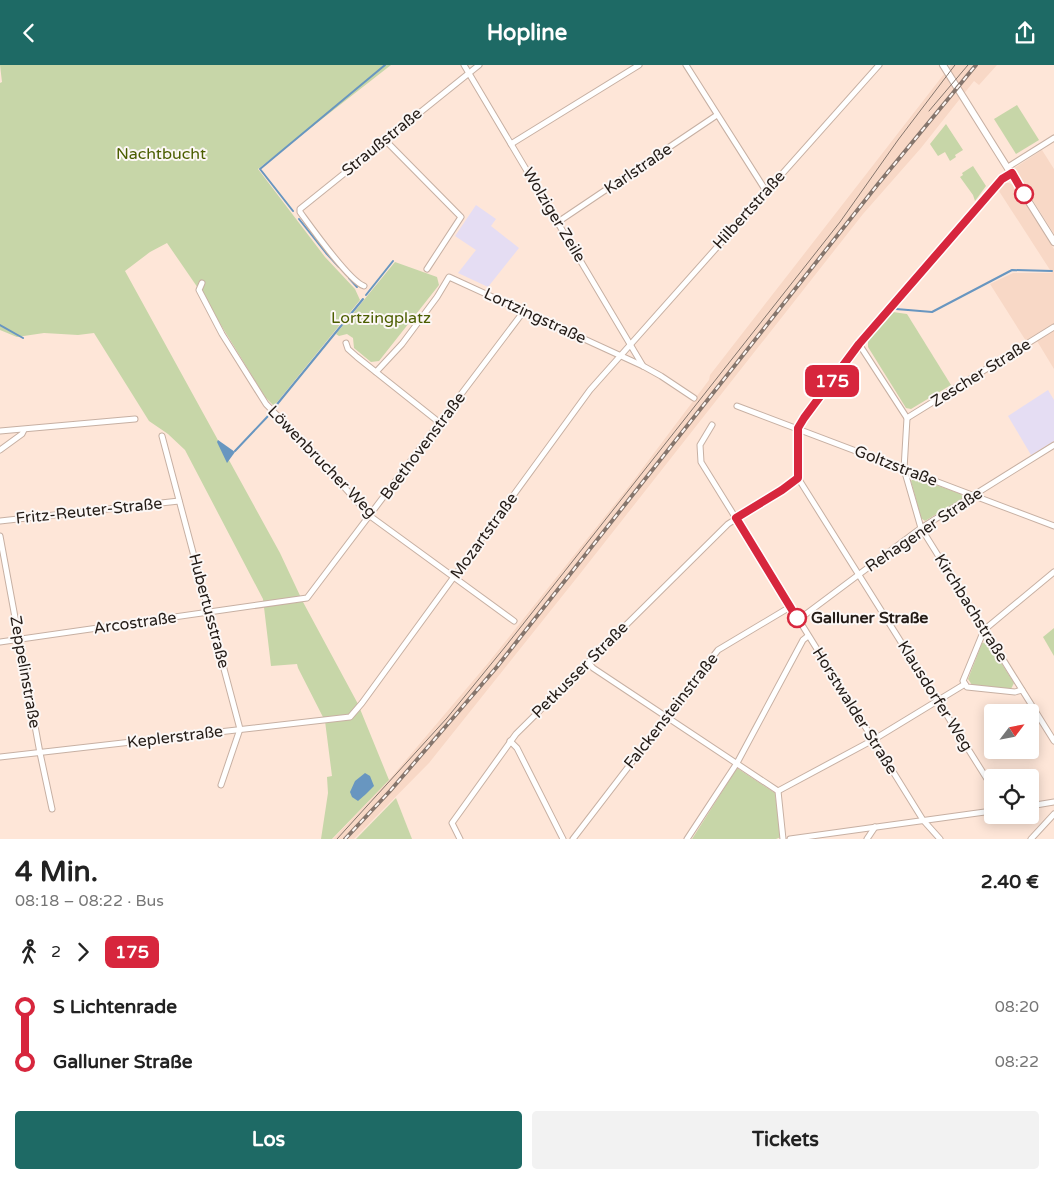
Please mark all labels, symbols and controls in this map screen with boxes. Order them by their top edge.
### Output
icon: back [15,19,43,47]
icon: share [1011,19,1039,47]
text: Hopline [487,20,567,46]
street label: Straußstraße [338,103,426,181]
street label: Karlstraße [600,139,676,199]
park label: Nachtbucht [116,144,206,164]
street label: Wolziger Zeile [518,164,590,266]
street label: Hilbertstraße [708,167,790,253]
unlabelled marker [1014,184,1034,204]
street label: Lortzingstraße [481,284,589,348]
park label: Lortzingplatz [331,308,431,328]
street label: Zescher Straße [927,334,1035,412]
line badge: 175 [803,365,861,397]
text: 175 [815,370,849,392]
street label: Beethovenstraße [376,388,470,504]
street label: Löwenbrucher Weg [263,402,381,522]
street label: Goltzstraße [852,441,940,491]
street label: Rehagener Straße [862,483,986,577]
street label: Mozartstraße [446,489,522,583]
street label: Fritz-Reuter-Straße [15,493,163,529]
street label: Kirchbachstraße [930,550,1012,666]
street label: Hubertusstraße [184,551,234,671]
street label: Arcostraße [92,607,178,639]
marker: Galluner Straße [787,608,807,628]
place label: Galluner Straße [811,608,928,628]
street label: Zeppelinstraße [5,614,45,730]
street label: Petkusser Straße [528,618,632,722]
street label: Klausdorfer Weg [893,637,977,755]
street label: Horstwalder Straße [808,644,902,778]
street label: Falckensteinstraße [620,649,722,773]
north arrow [984,704,1039,759]
map controls [984,704,1039,824]
street label: Keplerstraße [126,721,224,753]
button: locate [984,769,1039,824]
text: 4 Min. [15,855,98,889]
text: 2.40 € [981,871,1039,893]
text: 08:18 – 08:22 · Bus [15,891,164,911]
icon: walk [15,938,43,966]
icon: forward [69,938,97,966]
text: 175 [115,941,149,963]
text: 2 [51,942,61,962]
text: S Lichtenrade [53,996,177,1018]
text: 08:20 [995,997,1039,1017]
text: Galluner Straße [53,1051,192,1073]
text: 08:22 [995,1052,1039,1072]
button: Los [15,1111,522,1169]
button: Tickets [532,1111,1039,1169]

